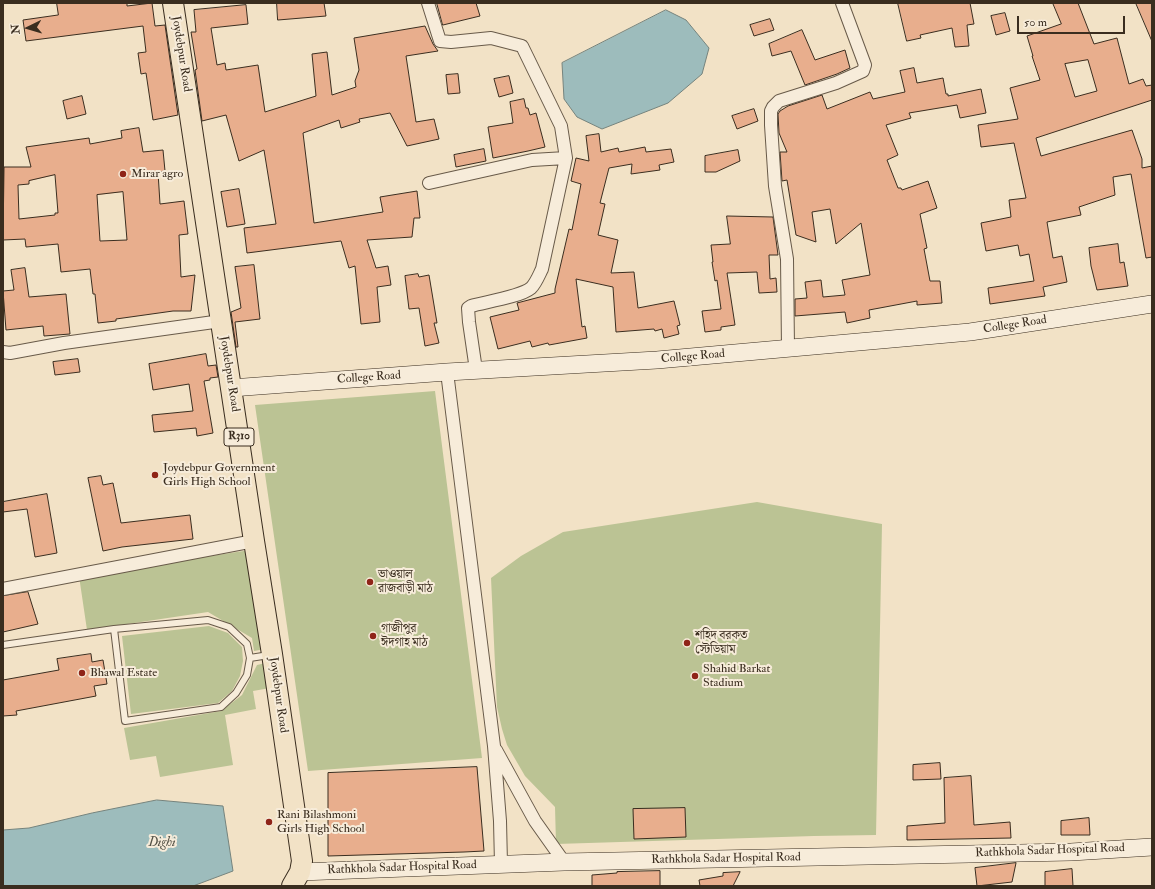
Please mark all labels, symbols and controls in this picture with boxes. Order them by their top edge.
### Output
north arrow [8,8,48,48]
scale bar [1019,8,1127,34]
street label: Joydebpur Road [168,15,194,93]
text: 50 m [1024,15,1047,30]
text: N [9,24,22,35]
place label: Mirar agro [131,167,183,181]
marker: Mirar agro [118,169,128,179]
street label: College Road [982,313,1048,337]
street label: Joydebpur Road [216,335,242,413]
street label: College Road [660,347,726,367]
street label: College Road [336,369,402,387]
road number: R310 [224,428,254,446]
place label: Joydebpur Government Girls High School [163,461,275,489]
marker: Joydebpur Government Girls High School [150,470,160,480]
place label: ভাওয়াল রাজবাড়ী মাঠ [378,568,433,596]
marker: ভাওয়াল রাজবাড়ী মাঠ [365,577,375,587]
place label: গাজীপুর ঈদগাহ মাঠ [381,622,428,650]
place label: শহিদ বরকত স্টেডিয়াম [695,629,747,657]
marker: গাজীপুর ঈদগাহ মাঠ [368,631,378,641]
marker: শহিদ বরকত স্টেডিয়াম [682,638,692,648]
street label: Joydebpur Road [266,656,290,734]
place label: Shahid Barkat Stadium [703,662,770,690]
place label: Bhawal Estate [90,666,157,680]
marker: Bhawal Estate [77,668,87,678]
marker: Shahid Barkat Stadium [690,671,700,681]
place label: Rani Bilashmoni Girls High School [277,808,365,836]
marker: Rani Bilashmoni Girls High School [264,817,274,827]
water label: Dighi [148,835,176,851]
street label: Rathkhola Sadar Hospital Road [975,841,1125,861]
street label: Rathkhola Sadar Hospital Road [651,850,801,868]
street label: Rathkhola Sadar Hospital Road [327,858,477,878]

